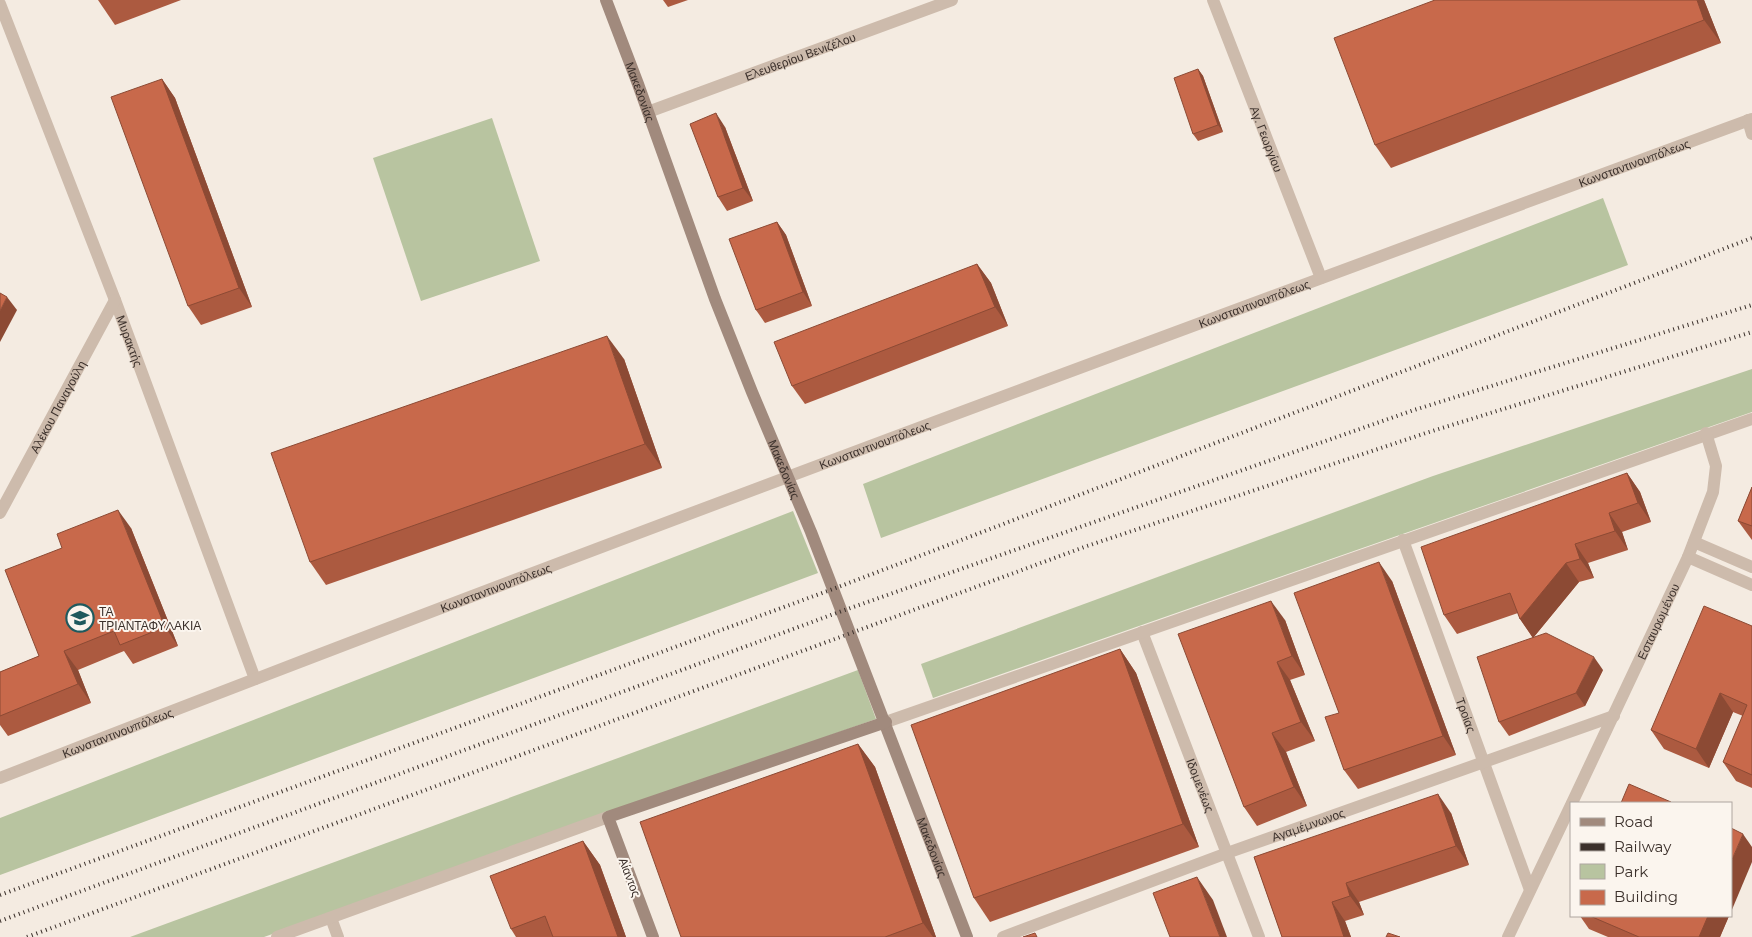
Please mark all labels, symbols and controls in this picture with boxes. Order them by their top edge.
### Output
street label: Ελευθερίου Βενιζέλου [743,29,857,83]
street label: Μακεδονίας [623,59,658,124]
street label: Αγ. Γεωργίου [1247,104,1287,174]
street label: Κωνσταντινουπόλεως [1576,135,1692,190]
street label: Κωνσταντινουπόλεως [1197,276,1312,330]
street label: Μυρακτής [114,313,146,369]
street label: Αλέκου Παναγούλη [26,358,89,455]
street label: Κωνσταντινουπόλεως [817,417,932,472]
street label: Μακεδονίας [765,437,804,501]
street label: Κωνσταντινουπόλεως [438,559,553,615]
street label: Εσταυρωμένου [1633,581,1682,662]
school or university icon: ΤΑ ΤΡΙΑΝΤΑΦΥΛΑΚΙΑ [65,603,95,633]
place label: ΤΑ ΤΡΙΑΝΤΑΦΥΛΑΚΙΑ [99,604,201,633]
street label: Τροίας [1453,695,1480,735]
street label: Κωνσταντινουπόλεως [60,704,175,761]
street label: Ιδομενέως [1184,756,1218,814]
legend [1570,802,1732,917]
street label: Αγαμέμνωνος [1269,805,1346,844]
text: Road [1614,812,1653,831]
street label: Μακεδονίας [914,815,951,879]
text: Railway [1614,837,1672,856]
street label: Αίαντος [616,855,644,899]
text: Park [1614,862,1648,881]
text: Building [1614,887,1678,906]

